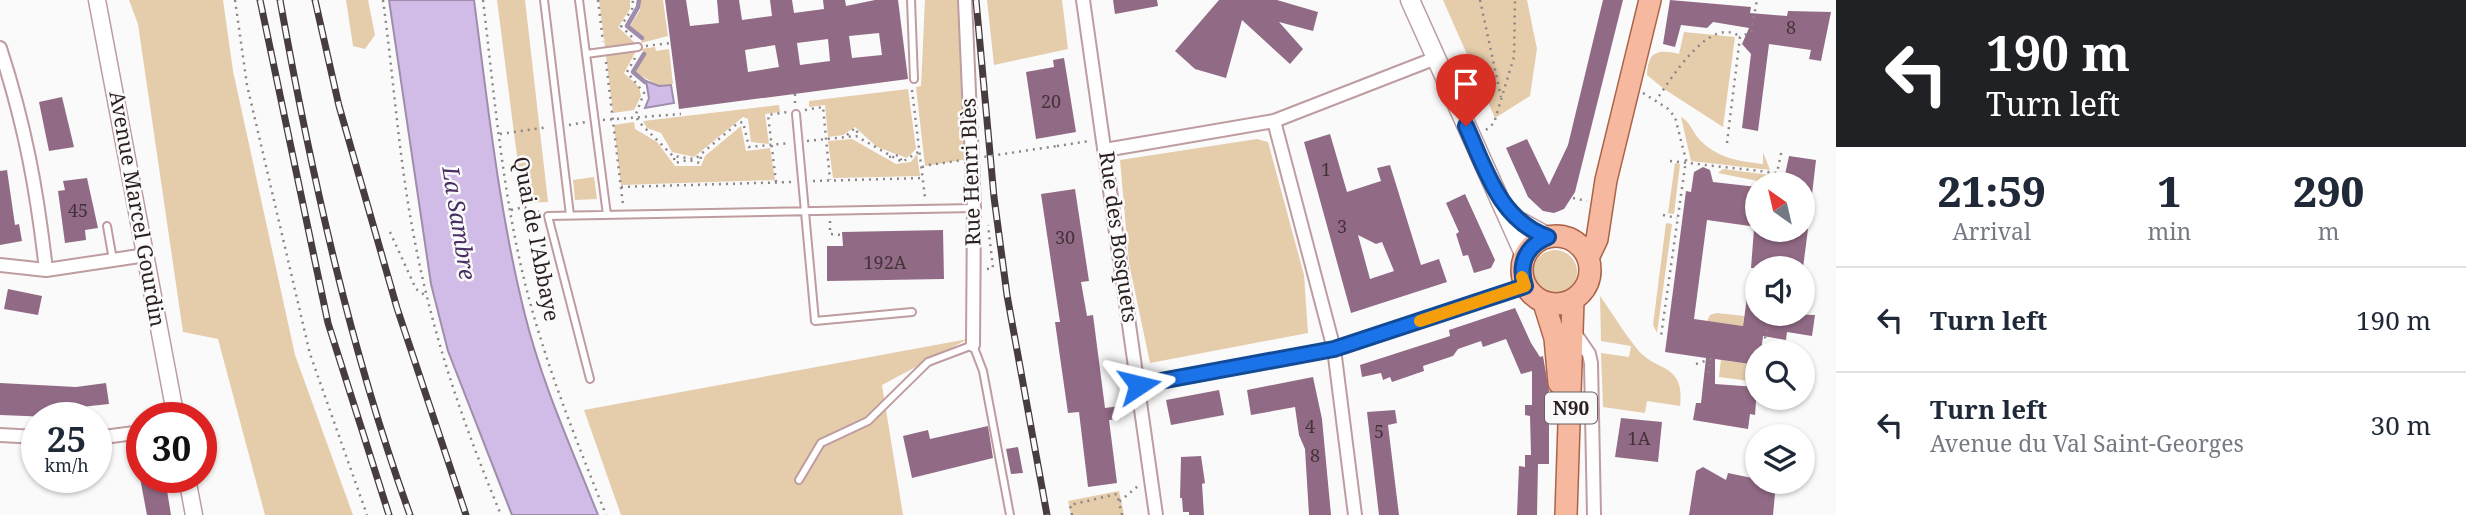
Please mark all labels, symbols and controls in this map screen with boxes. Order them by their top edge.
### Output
house number: 8 [1786,15,1796,39]
text: 190 m [1986,19,2130,85]
icon: left [1871,28,1962,119]
pin [1436,54,1496,126]
icon: arrive [1447,65,1485,103]
text: Turn left [1986,82,2120,125]
street label: Avenue Marcel Gourdin [103,89,173,329]
house number: 20 [1041,89,1061,113]
street label: Rue Henri Blès [953,97,987,247]
street label: Rue des Bosquets [1093,149,1145,324]
street label: Quai de l'Abbaye [507,154,567,323]
house number: 1 [1321,157,1331,181]
text: 21:59 [1938,162,2046,219]
text: 1 [2158,162,2181,219]
text: 290 [2293,162,2364,219]
water label: La Sambre [435,163,485,282]
north arrow [1745,172,1815,242]
map controls [1745,172,1815,494]
house number: 45 [68,198,88,222]
house number: 3 [1337,214,1347,238]
text: Arrival [1952,215,2031,247]
text: min [2147,215,2191,247]
text: m [2318,215,2340,247]
house number: 30 [1055,225,1075,249]
house number: 192A [864,250,907,274]
button: sound [1745,256,1815,326]
icon: left [1871,301,1909,339]
text: Turn left [1930,302,2047,338]
text: 190 m [2356,302,2431,338]
button: search [1745,340,1815,410]
position arrow [1102,348,1176,422]
text: Turn left [1930,391,2047,427]
road number: N90 [1545,392,1597,424]
speed limit sign: 30 [126,402,217,493]
icon: left [1871,406,1909,444]
text: 30 m [2371,407,2431,443]
house number: 4 [1305,414,1315,438]
text: 25 [47,415,86,462]
house number: 5 [1374,419,1384,443]
button: layers [1745,424,1815,494]
house number: 1A [1628,426,1651,450]
text: Avenue du Val Saint-Georges [1930,427,2244,459]
house number: 8 [1310,443,1320,467]
text: km/h [44,453,89,477]

